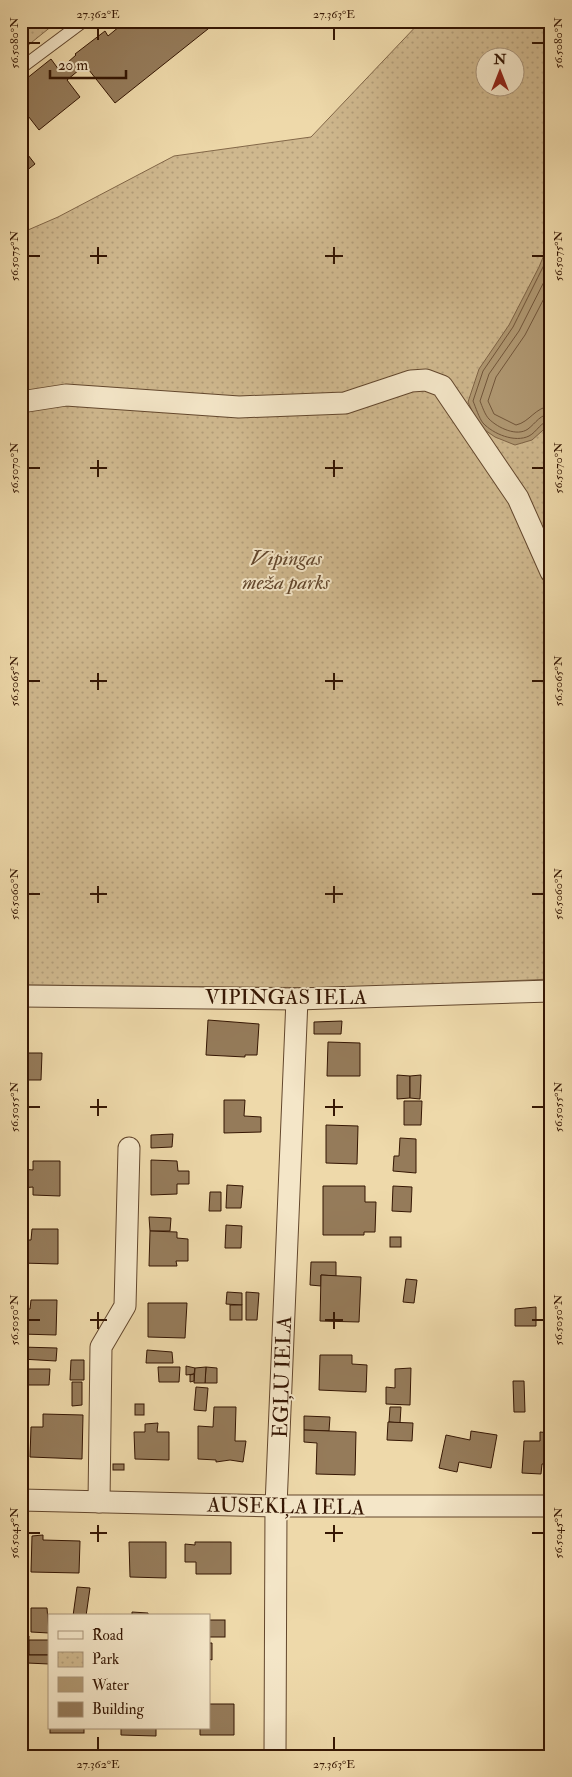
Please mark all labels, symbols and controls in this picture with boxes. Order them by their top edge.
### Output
text: 27.362°E [76,7,120,22]
text: 27.363°E [313,7,355,22]
text: 56.5080°N [7,17,22,69]
text: 56.5080°N [551,17,566,69]
scale bar [50,48,126,80]
north arrow [474,48,524,98]
text: N [493,51,507,68]
text: 20 m [58,56,88,75]
text: 56.5075°N [7,231,22,281]
text: 56.5075°N [551,231,566,281]
text: 56.5070°N [7,442,22,494]
text: 56.5070°N [551,442,566,494]
park label: Vipingas meža parks [242,545,331,596]
text: 56.5065°N [7,655,22,707]
text: 56.5065°N [551,655,566,707]
text: 56.5060°N [7,868,22,920]
text: 56.5060°N [551,868,566,920]
street label: VIPINGAS IELA [205,984,367,1011]
text: 56.5055°N [7,1082,22,1132]
text: 56.5055°N [551,1082,566,1132]
text: 56.5050°N [7,1294,22,1346]
text: 56.5050°N [551,1294,566,1346]
street label: EGĻU IELA [267,1315,298,1439]
street label: AUSEKĻA IELA [206,1492,365,1521]
text: 56.5045°N [7,1507,22,1559]
text: 56.5045°N [551,1507,566,1559]
legend [48,1614,210,1730]
text: Road [92,1626,124,1645]
text: Park [92,1650,119,1669]
text: Water [91,1676,129,1695]
text: Building [92,1700,144,1719]
text: 27.362°E [76,1757,120,1772]
text: 27.363°E [313,1757,355,1772]

